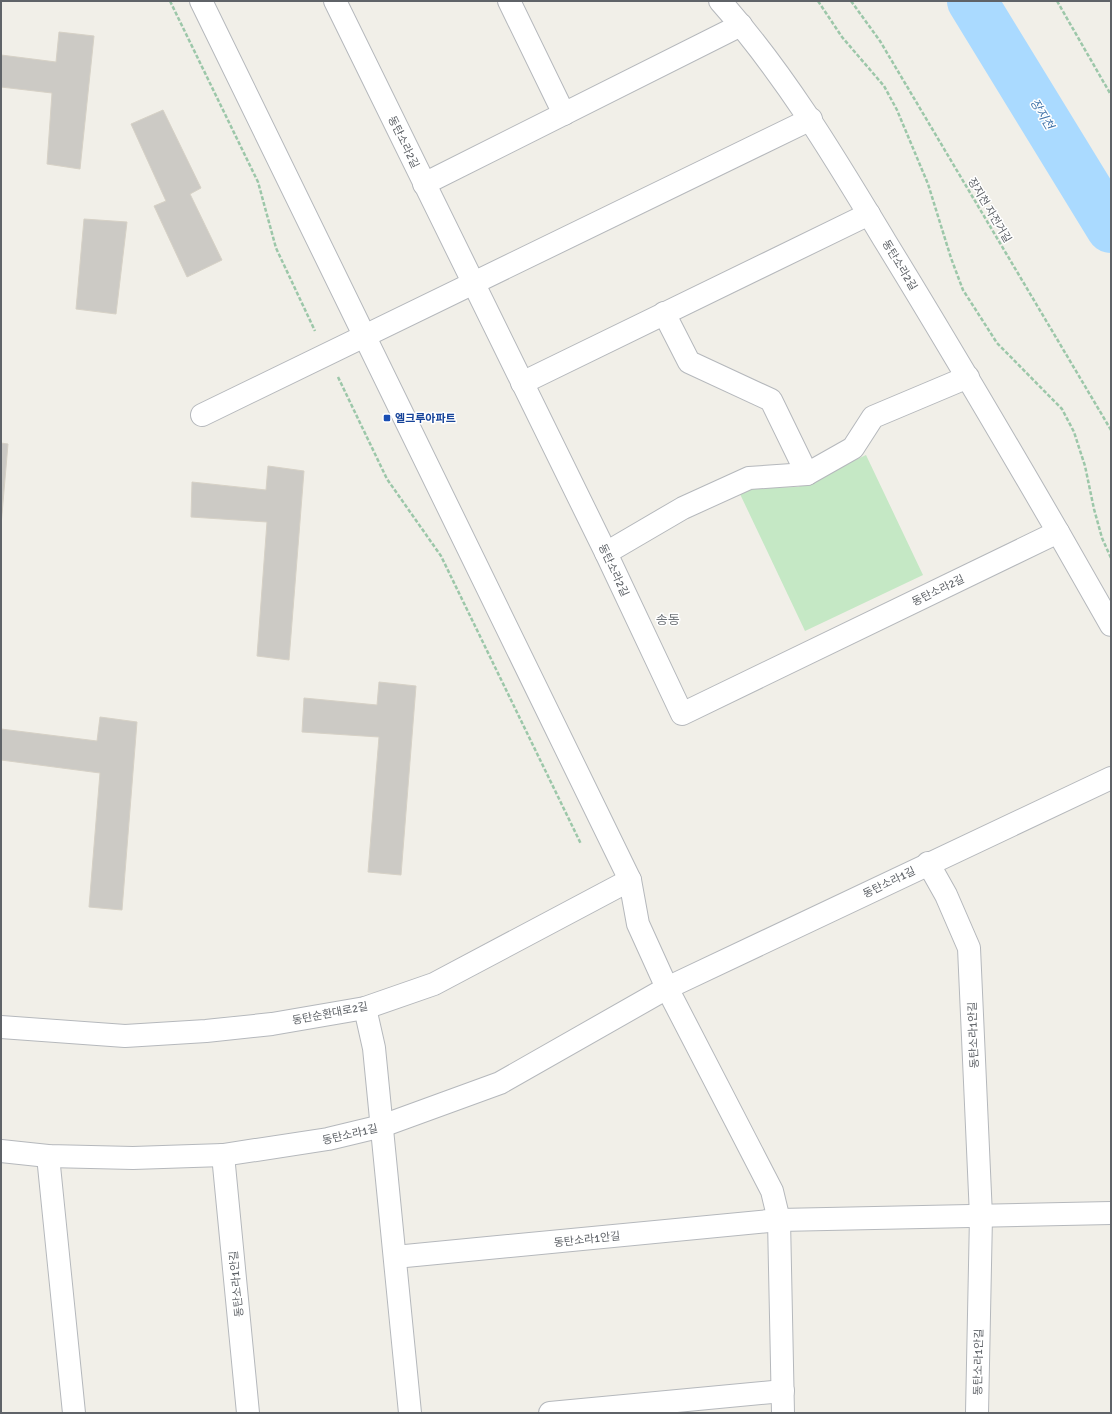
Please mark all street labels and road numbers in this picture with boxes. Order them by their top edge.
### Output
street label: 동탄소라2길 [385,114,422,170]
street label: 장지천 자전거길 [965,176,1014,245]
street label: 동탄소라2길 [879,238,920,293]
street label: 동탄소라2길 [596,542,631,599]
street label: 동탄소라2길 [910,572,966,609]
street label: 동탄소라1길 [861,864,917,901]
street label: 동탄순환대로2길 [291,1000,369,1027]
street label: 동탄소라1안길 [966,1001,981,1069]
street label: 동탄소라1길 [321,1122,379,1147]
street label: 동탄소라1안길 [553,1230,621,1249]
street label: 동탄소라1안길 [227,1250,246,1318]
street label: 동탄소라1안길 [971,1329,986,1395]

